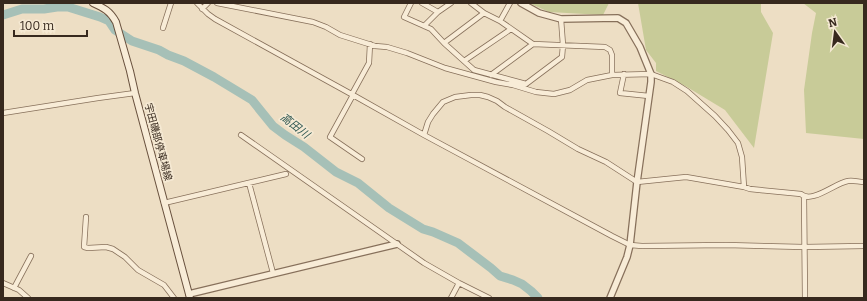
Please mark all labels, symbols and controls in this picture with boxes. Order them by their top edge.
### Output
scale bar [14,12,87,38]
north arrow [815,12,855,52]
text: N [827,15,839,30]
text: 100 m [20,19,55,33]
street label: 宇田磯部停車場線 [142,102,174,182]
water label: 高田川 [278,111,313,142]

